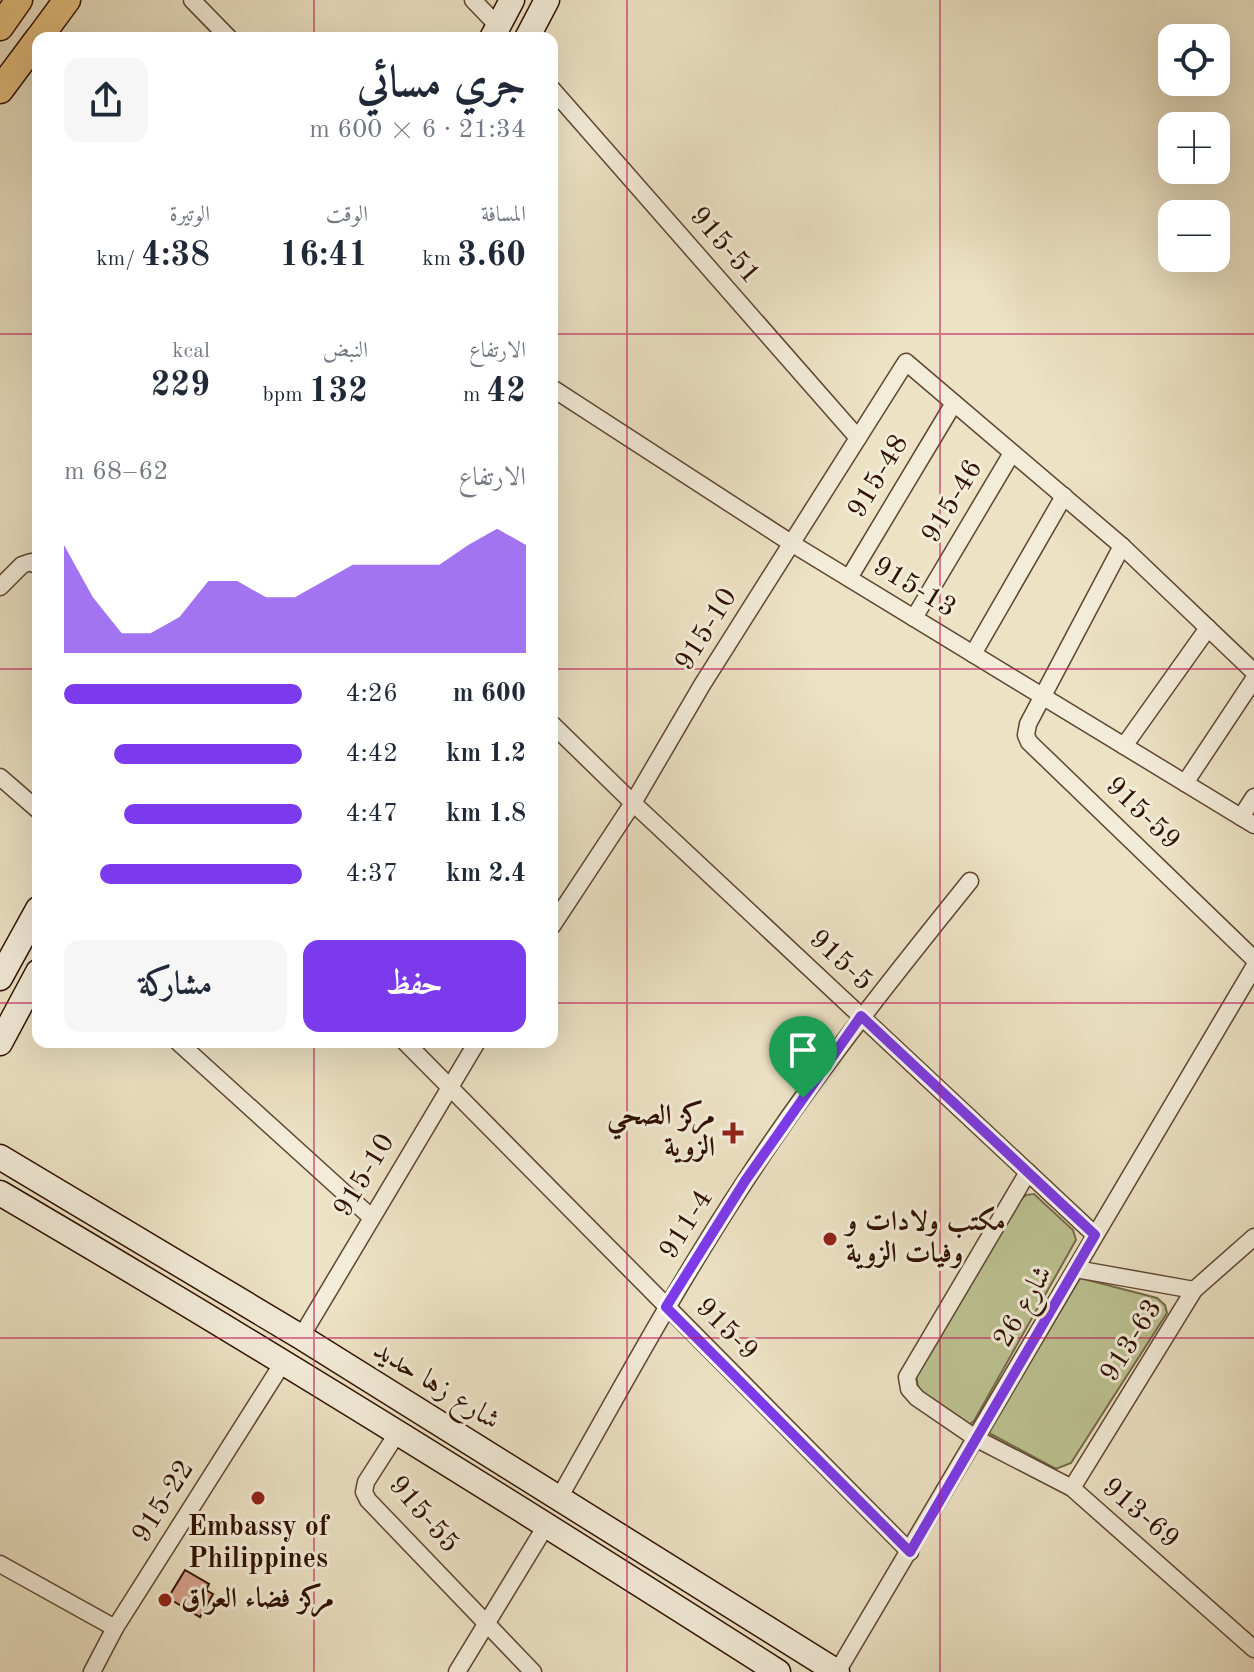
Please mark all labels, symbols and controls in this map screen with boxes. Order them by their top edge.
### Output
map controls [1158,24,1230,272]
button: locate [1158,24,1230,96]
button: share [64,58,148,142]
text: جري مسائي [357,62,526,106]
button: + [1158,112,1230,184]
text: 21:34 · 6 × 600 m [309,117,526,143]
button: − [1158,200,1230,272]
street label: 915-51 [683,202,765,290]
text: الوتيرة [169,204,210,226]
text: الوقت [326,204,368,226]
text: المسافة [481,204,526,226]
text: 4:38 [141,239,210,273]
text: 16:41 [280,239,368,273]
text: 3.60 [457,239,526,273]
text: /km [96,248,141,270]
text: km [422,248,457,270]
text: kcal [172,340,210,362]
text: النبض [323,340,368,362]
text: الارتفاع [469,340,526,362]
text: 229 [151,369,210,403]
text: 132 [309,375,368,409]
text: 42 [487,375,526,409]
text: bpm [263,384,309,406]
text: m [463,384,487,406]
street label: 915-48 [843,431,915,523]
street label: 915-46 [917,456,989,548]
text: 62–68 m [64,459,168,485]
text: الارتفاع [459,465,526,491]
street label: 915-13 [868,552,960,624]
street label: 915-10 [671,584,743,676]
text: 4:26 [345,681,398,707]
text: 600 m [453,681,526,707]
text: 4:42 [345,741,398,767]
text: 1.2 km [446,741,526,767]
street label: 915-59 [1099,772,1185,856]
text: 4:47 [345,801,398,827]
text: 1.8 km [446,801,526,827]
text: 4:37 [345,861,398,887]
text: 2.4 km [446,861,526,887]
street label: 915-5 [803,925,877,997]
button: مشاركة [64,940,287,1032]
button: حفظ [303,940,526,1032]
pin [769,1016,837,1098]
icon: arrive [781,1028,825,1072]
place label: مركز الصحي الزوية [607,1100,715,1164]
marker: مركز الصحي الزوية [722,1122,744,1144]
street label: 915-10 [329,1130,401,1222]
street label: 911-4 [655,1186,719,1264]
place label: مكتب ولادات و وفيات الزوية [843,1206,1006,1270]
marker: مكتب ولادات و وفيات الزوية [821,1230,839,1248]
street label: شارع 26 [990,1261,1064,1356]
street label: 915-9 [689,1293,763,1367]
street label: 913-63 [1096,1295,1168,1387]
street label: شارع زها حديد [364,1336,504,1442]
street label: 915-22 [128,1456,200,1548]
street label: 915-55 [382,1471,464,1559]
street label: 913-69 [1096,1473,1184,1555]
marker: Embassy of Philippines [249,1489,267,1507]
place label: Embassy of Philippines [187,1514,331,1574]
place label: مركز فضاء العراق [181,1583,334,1618]
marker: مركز فضاء العراق [156,1591,174,1609]

